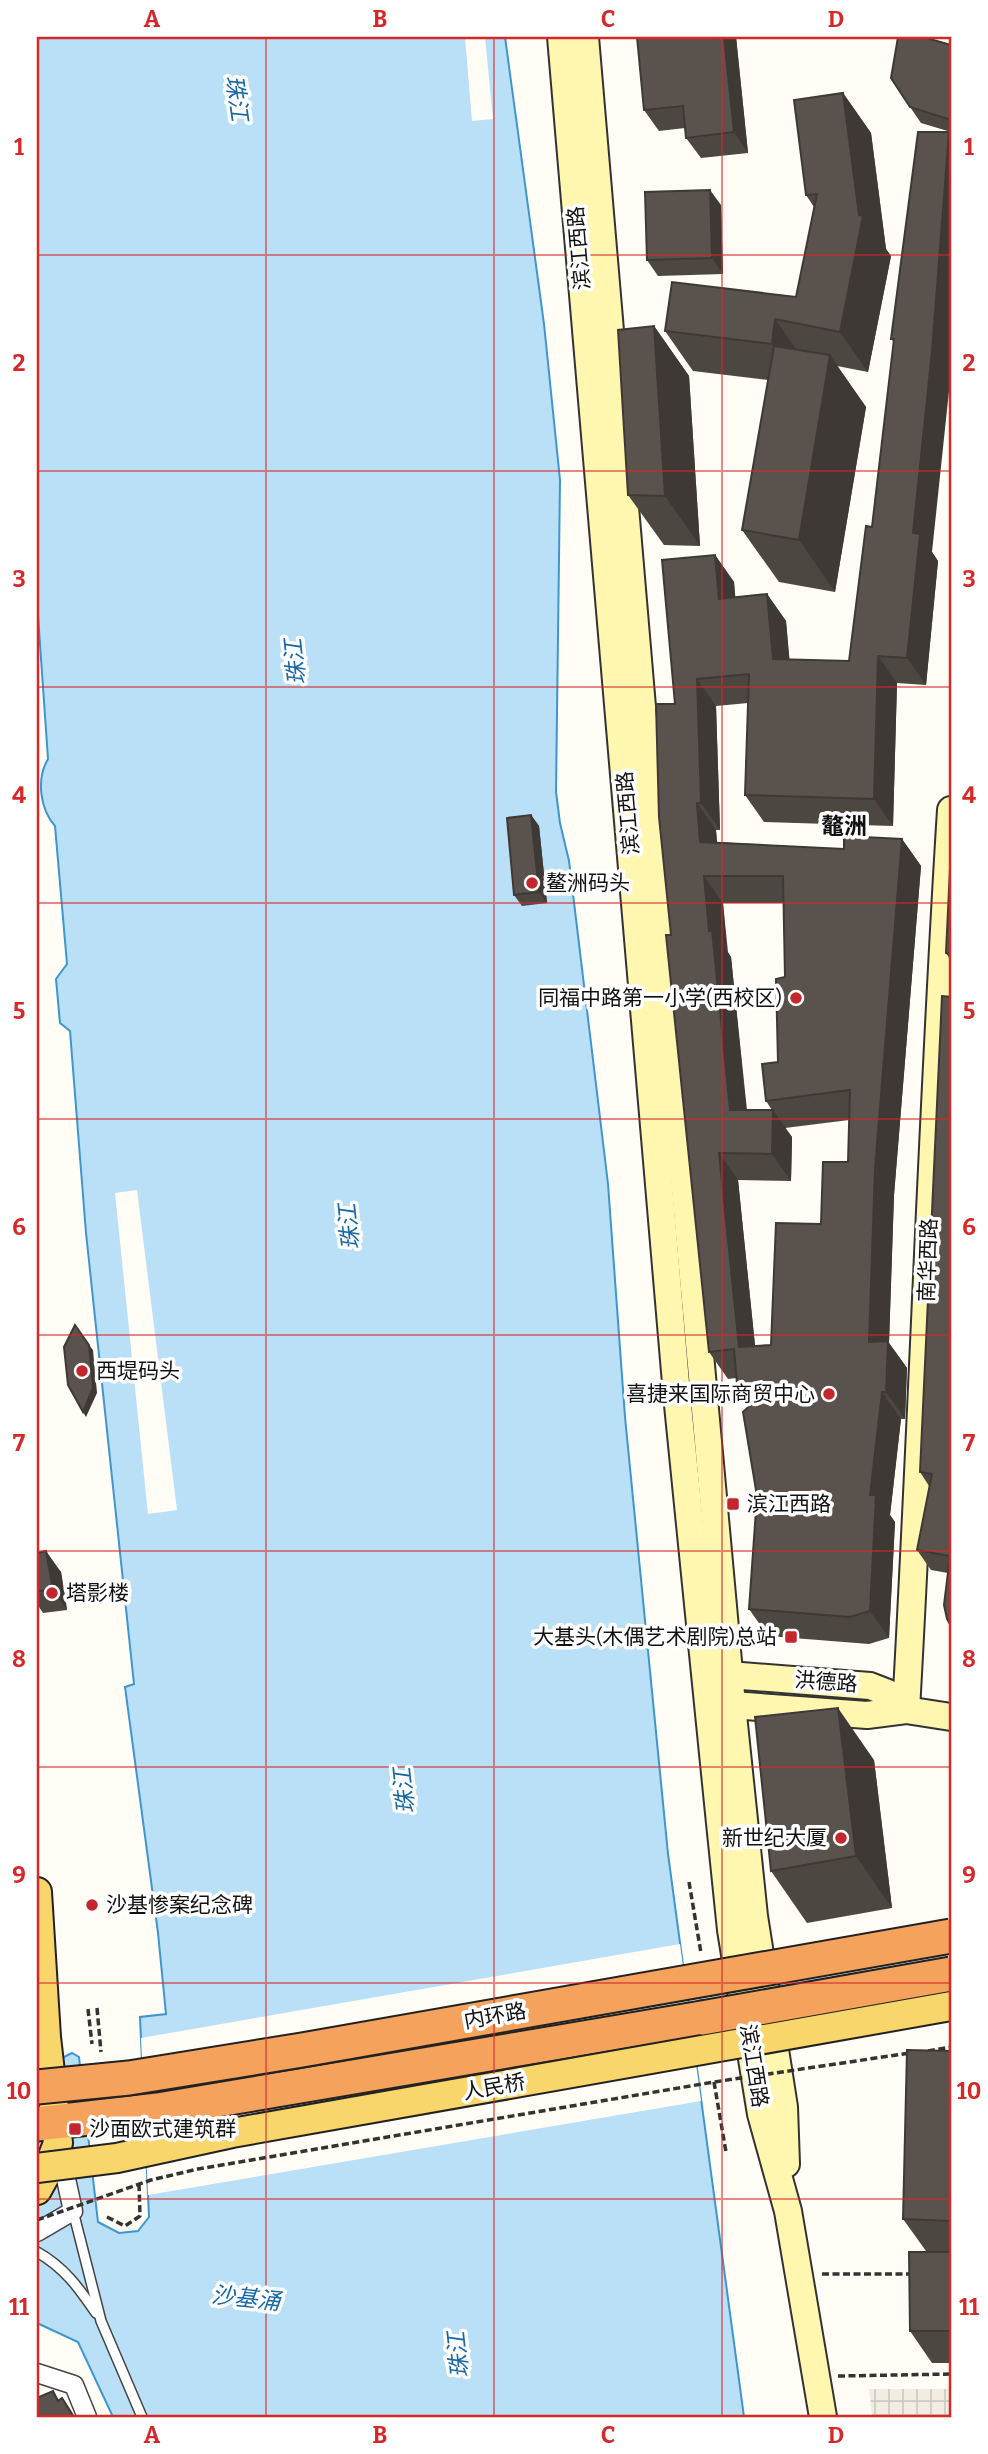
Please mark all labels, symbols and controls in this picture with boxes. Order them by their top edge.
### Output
text: A [144,5,161,33]
text: B [373,5,387,33]
text: C [601,5,615,33]
text: D [828,5,844,33]
water label: 珠江 [220,73,254,126]
text: 1 [14,133,24,161]
text: 1 [964,133,974,161]
street label: 滨江西路 [562,205,596,291]
text: 2 [13,349,26,377]
text: 2 [963,349,976,377]
text: 3 [12,565,26,593]
text: 3 [962,565,976,593]
water label: 珠江 [278,635,311,686]
street label: 滨江西路 [611,770,645,856]
text: 4 [12,781,26,809]
text: 4 [962,781,976,809]
district label: 鼇洲 [821,812,867,840]
place label: 鳌洲码头 [546,870,630,896]
marker: 鳌洲码头 [524,875,540,891]
place label: 同福中路第一小学(西校区) [538,985,782,1011]
marker: 同福中路第一小学(西校区) [788,990,804,1006]
text: 5 [13,997,25,1025]
text: 5 [963,997,975,1025]
water label: 珠江 [332,1200,365,1251]
text: 6 [12,1213,26,1241]
text: 6 [962,1213,976,1241]
street label: 南华西路 [914,1218,942,1302]
place label: 西堤码头 [96,1358,180,1384]
marker: 西堤码头 [74,1363,90,1379]
place label: 喜捷来国际商贸中心 [626,1381,815,1407]
marker: 喜捷来国际商贸中心 [821,1386,837,1402]
text: 7 [13,1429,26,1457]
text: 7 [963,1429,976,1457]
place label: 滨江西路 [747,1491,831,1517]
marker: 滨江西路 [725,1496,741,1512]
place label: 塔影楼 [66,1580,129,1606]
marker: 塔影楼 [44,1585,60,1601]
place label: 大基头(木偶艺术剧院)总站 [533,1624,777,1650]
marker: 大基头(木偶艺术剧院)总站 [783,1629,799,1645]
text: 8 [12,1645,26,1673]
text: 8 [962,1645,976,1673]
street label: 洪德路 [794,1667,858,1697]
water label: 珠江 [387,1764,420,1815]
place label: 新世纪大厦 [722,1825,827,1851]
marker: 新世纪大厦 [833,1830,849,1846]
text: 9 [12,1861,26,1889]
text: 9 [962,1861,976,1889]
place label: 沙基惨案纪念碑 [106,1892,253,1918]
marker: 沙基惨案纪念碑 [84,1897,100,1913]
street label: 内环路 [462,1998,528,2034]
street label: 滨江西路 [735,2022,773,2110]
street label: 人民桥 [461,2069,527,2105]
text: 10 [7,2077,31,2105]
text: 10 [957,2077,981,2105]
place label: 沙面欧式建筑群 [89,2116,236,2142]
marker: 沙面欧式建筑群 [67,2121,83,2137]
water label: 沙基涌 [210,2280,285,2316]
text: 11 [9,2293,29,2321]
text: 11 [959,2293,979,2321]
water label: 珠江 [441,2328,474,2379]
text: A [144,2421,161,2449]
text: B [373,2421,387,2449]
text: C [601,2421,615,2449]
text: D [828,2421,844,2449]

